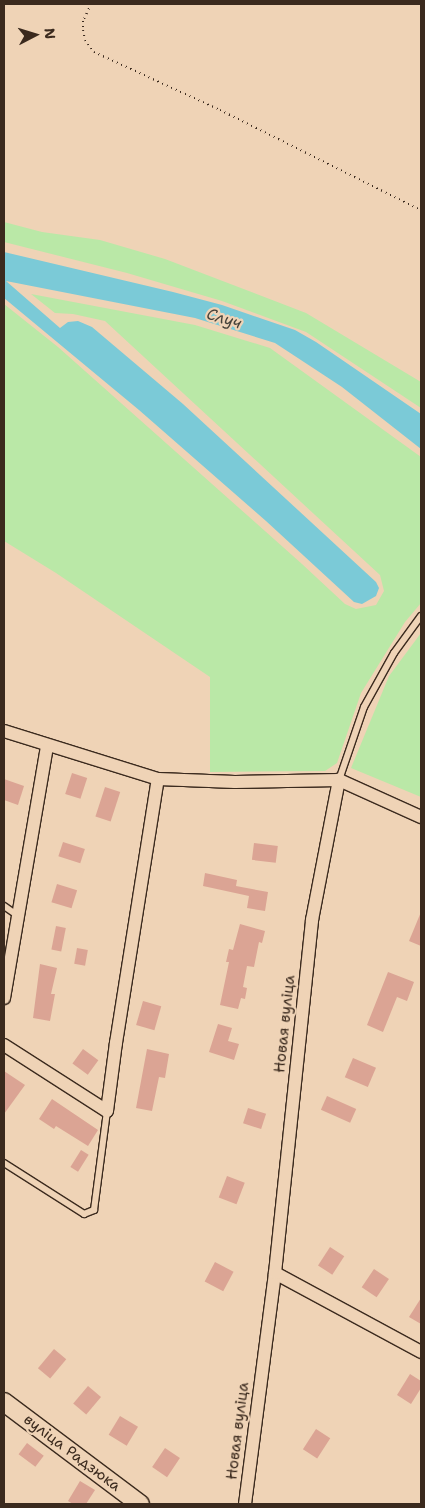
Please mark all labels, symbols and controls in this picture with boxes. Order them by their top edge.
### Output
north arrow [10,10,60,60]
text: N [40,27,59,40]
water label: Случ [204,305,244,333]
street label: Новая вуліца [271,974,299,1074]
street label: Новая вуліца [223,1381,253,1481]
street label: вуліца Радзюка [20,1411,124,1495]

